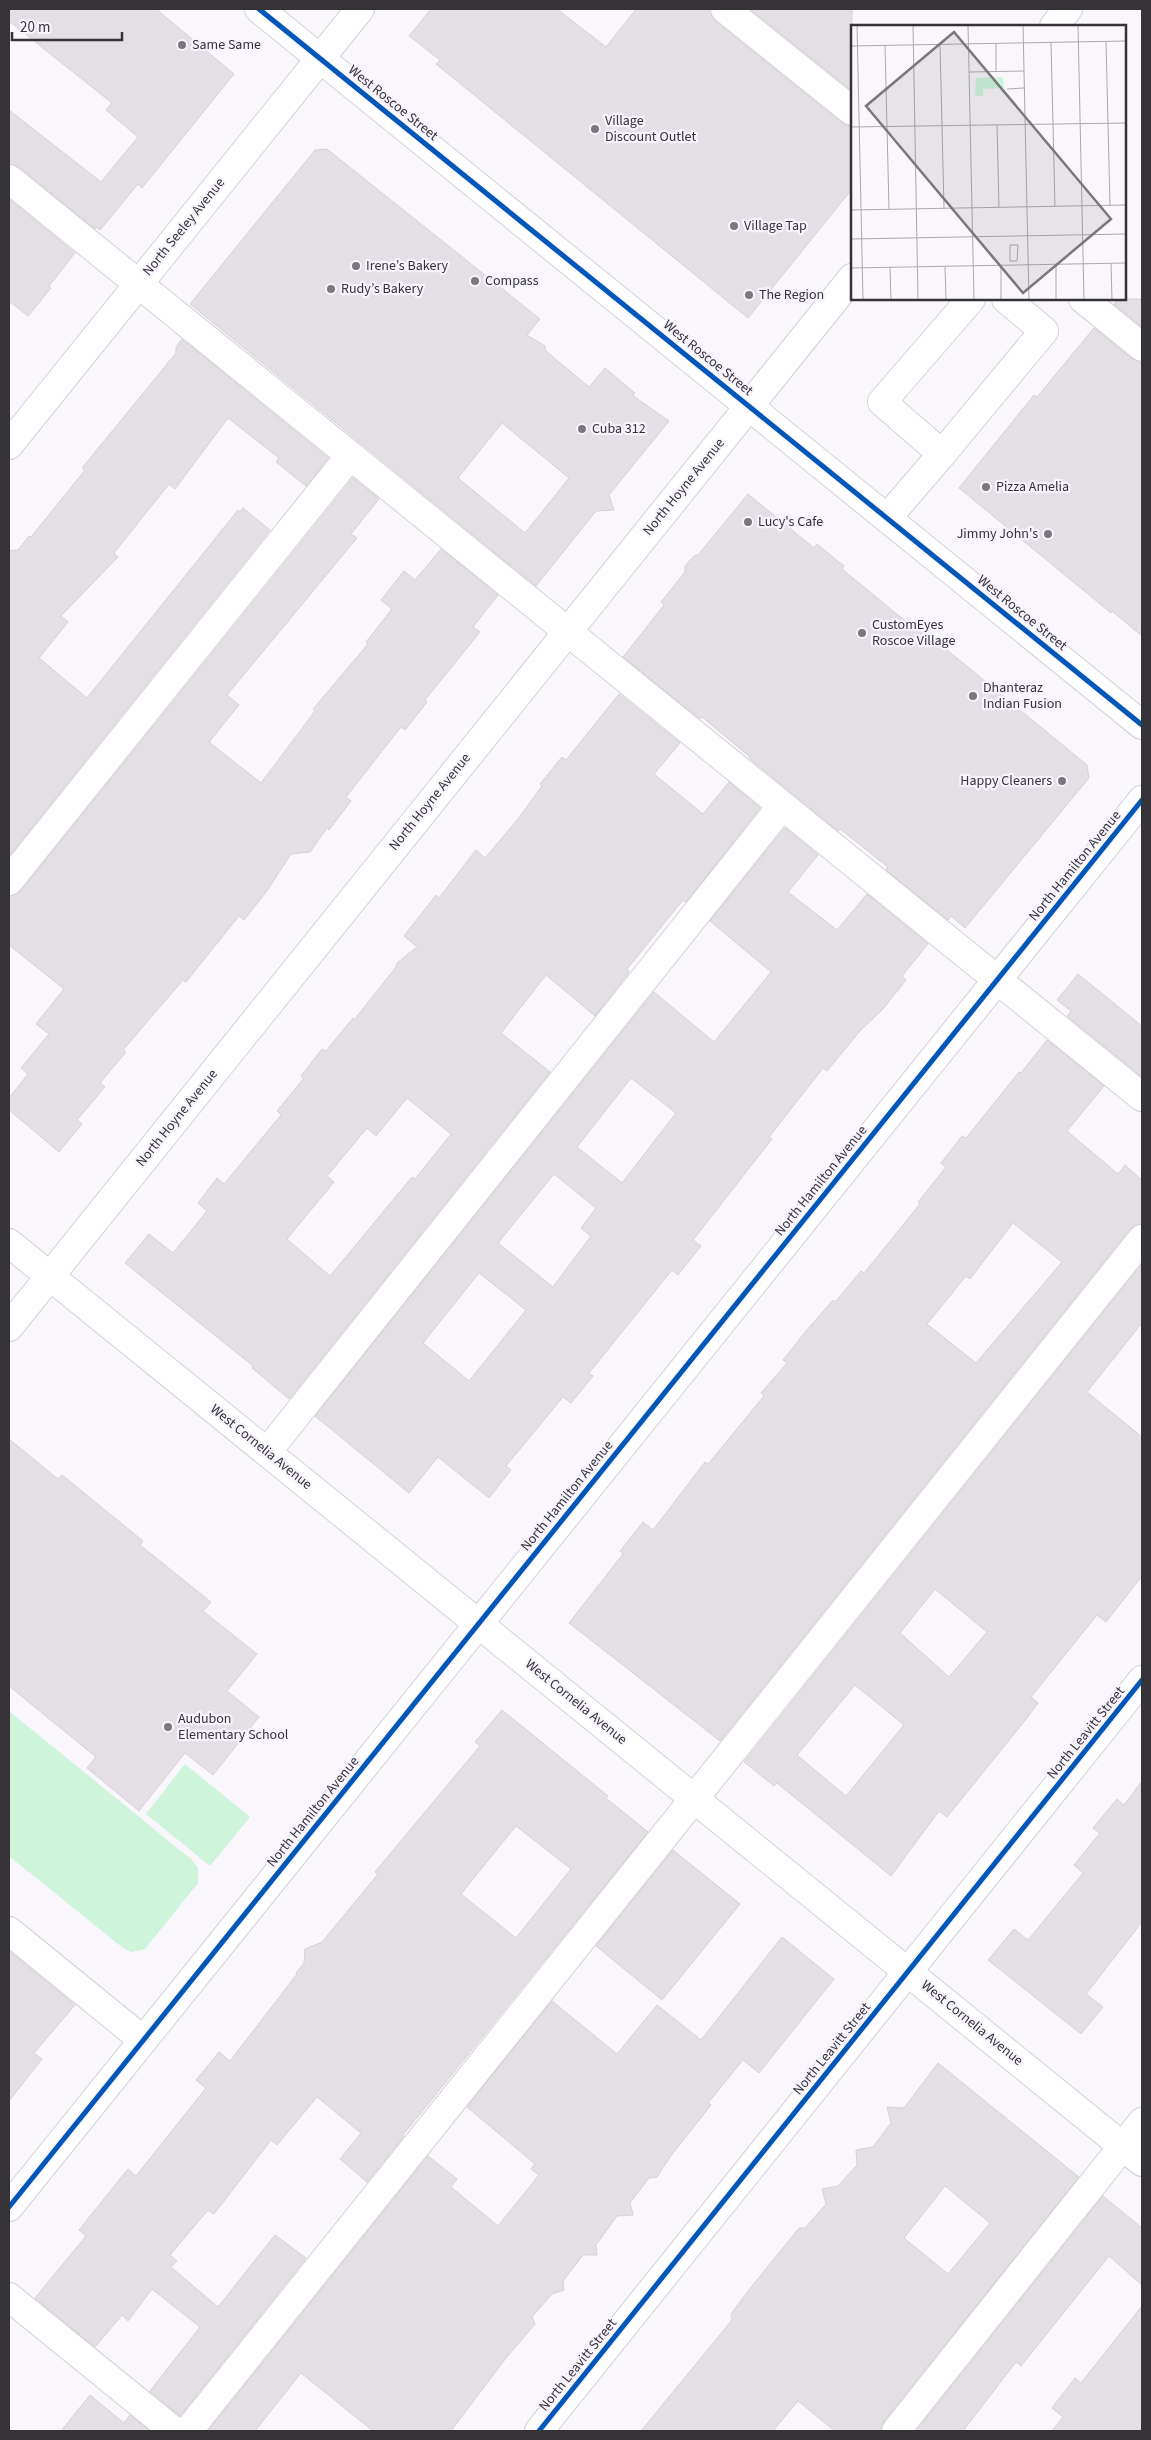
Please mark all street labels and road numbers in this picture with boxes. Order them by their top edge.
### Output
street label: West Roscoe Street [344,60,443,146]
street label: North Seeley Avenue [138,174,230,280]
street label: West Roscoe Street [659,315,758,401]
street label: North Hoyne Avenue [638,434,730,540]
street label: West Roscoe Street [973,570,1072,656]
street label: North Hoyne Avenue [384,749,476,855]
street label: North Hamilton Avenue [1024,806,1126,926]
street label: North Hoyne Avenue [131,1065,223,1171]
street label: North Hamilton Avenue [770,1121,872,1241]
street label: West Cornelia Avenue [206,1400,316,1494]
street label: North Hamilton Avenue [516,1436,618,1556]
street label: West Cornelia Avenue [521,1655,631,1749]
street label: North Leavitt Street [1042,1682,1130,1784]
street label: North Hamilton Avenue [262,1752,364,1872]
street label: West Cornelia Avenue [917,1976,1027,2070]
street label: North Leavitt Street [788,1998,876,2100]
street label: North Leavitt Street [534,2314,622,2416]

